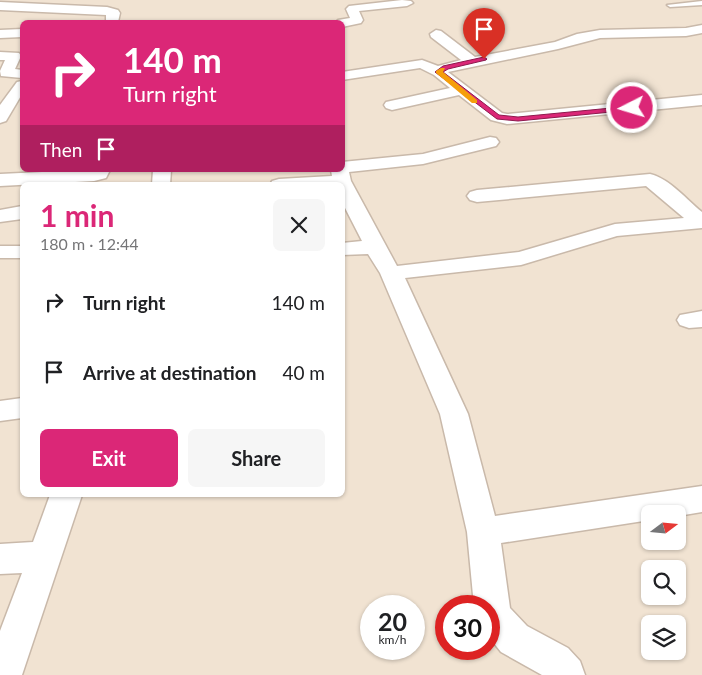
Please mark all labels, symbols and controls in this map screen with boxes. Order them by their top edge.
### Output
pin [463,8,505,59]
icon: arrive [470,15,498,43]
text: 140 m [123,38,222,80]
icon: right [40,40,105,105]
text: Turn right [123,80,217,107]
position arrow [605,81,657,133]
icon: arrive [92,135,120,163]
text: Then [40,138,82,161]
text: 1 min [40,197,114,233]
button: close [273,199,325,251]
text: 180 m · 12:44 [40,234,139,253]
icon: right [40,288,68,316]
text: Turn right [83,291,165,314]
text: 140 m [271,291,325,314]
icon: arrive [40,358,68,386]
text: Arrive at destination [83,361,256,384]
text: 40 m [282,361,325,384]
button: Exit [40,429,178,487]
button: Share [188,429,325,487]
north arrow [641,505,686,550]
map controls [641,505,686,660]
button: search [641,560,686,605]
speed limit sign: 30 [435,595,500,660]
text: 20 [378,606,407,636]
button: layers [641,615,686,660]
text: km/h [378,632,407,647]

